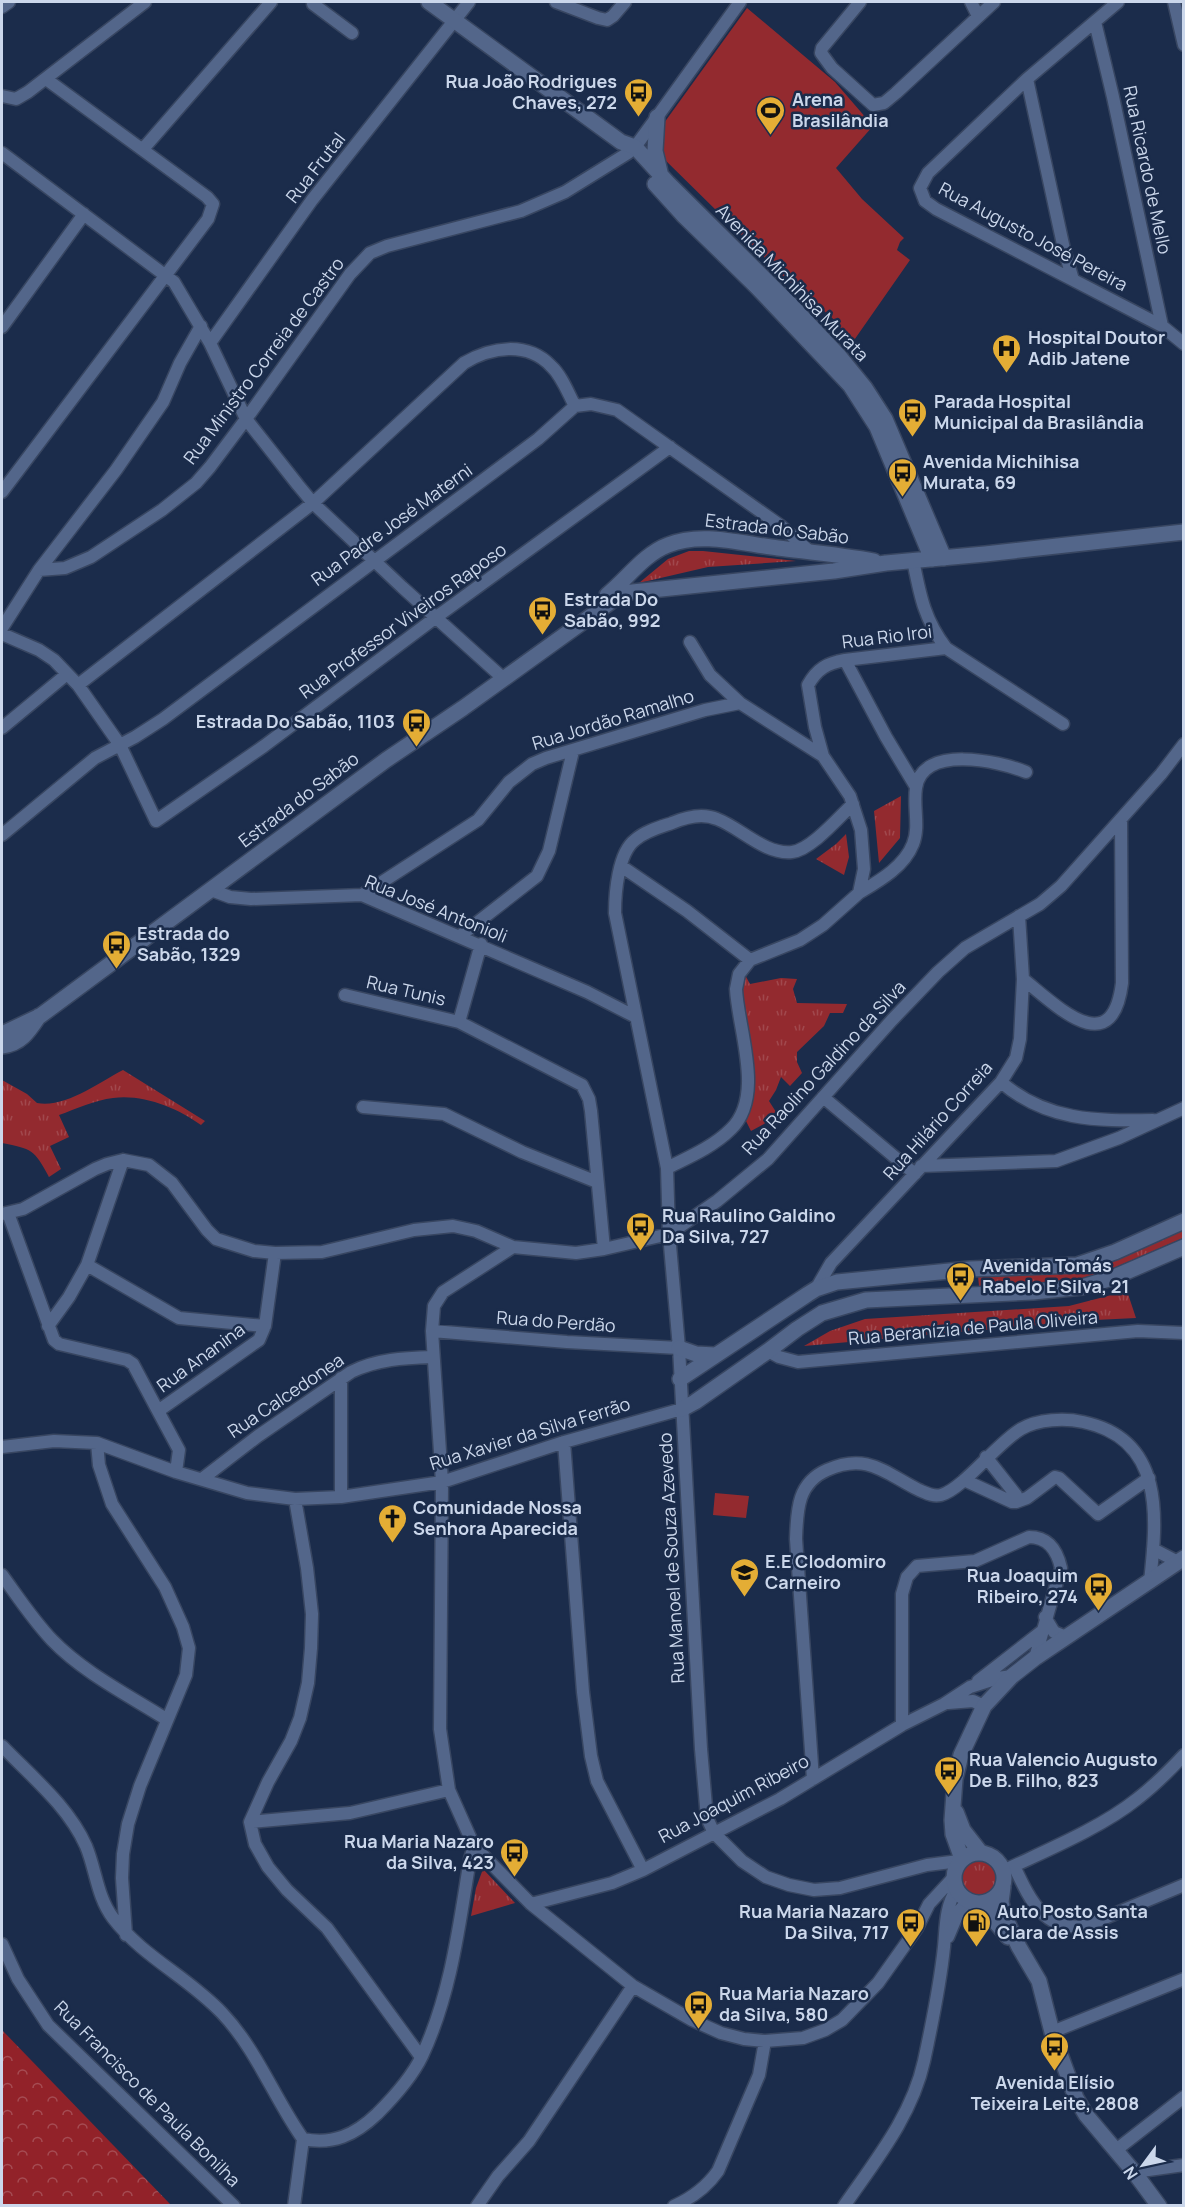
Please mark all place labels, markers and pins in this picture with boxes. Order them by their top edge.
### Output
place label: Rua João Rodrigues Chaves, 272 [445,69,617,114]
bus stop icon: Rua João Rodrigues Chaves, 272 [622,76,654,118]
place label: Arena Brasilândia [792,87,889,132]
sports icon: Arena Brasilândia [755,94,787,136]
place label: Hospital Doutor Adib Jatene [1028,325,1165,370]
hospital icon: Hospital Doutor Adib Jatene [991,332,1023,374]
place label: Parada Hospital Municipal da Brasilândia [934,389,1144,434]
bus stop icon: Parada Hospital Municipal da Brasilândia [897,396,929,438]
place label: Avenida Michihisa Murata, 69 [923,449,1079,494]
bus stop icon: Avenida Michihisa Murata, 69 [886,456,918,498]
place label: Estrada Do Sabão, 992 [564,587,661,632]
bus stop icon: Estrada Do Sabão, 992 [527,594,559,636]
bus stop icon: Estrada Do Sabão, 1103 [400,706,432,748]
place label: Estrada Do Sabão, 1103 [196,709,395,733]
place label: Estrada do Sabão, 1329 [137,921,241,966]
bus stop icon: Estrada do Sabão, 1329 [100,928,132,970]
place label: Rua Raulino Galdino Da Silva, 727 [662,1203,836,1248]
bus stop icon: Rua Raulino Galdino Da Silva, 727 [625,1210,657,1252]
place label: Avenida Tomás Rabelo E Silva, 21 [982,1253,1129,1298]
bus stop icon: Avenida Tomás Rabelo E Silva, 21 [945,1260,977,1302]
place label: Comunidade Nossa Senhora Aparecida [413,1495,582,1540]
church icon: Comunidade Nossa Senhora Aparecida [376,1502,408,1544]
place label: E.E Clodomiro Carneiro [765,1549,886,1594]
school or university icon: E.E Clodomiro Carneiro [728,1556,760,1598]
place label: Rua Joaquim Ribeiro, 274 [967,1563,1078,1608]
bus stop icon: Rua Joaquim Ribeiro, 274 [1083,1570,1115,1612]
place label: Rua Valencio Augusto De B. Filho, 823 [969,1747,1158,1792]
bus stop icon: Rua Valencio Augusto De B. Filho, 823 [932,1754,964,1796]
place label: Rua Maria Nazaro da Silva, 423 [344,1829,494,1874]
bus stop icon: Rua Maria Nazaro da Silva, 423 [499,1836,531,1878]
place label: Rua Maria Nazaro Da Silva, 717 [739,1899,889,1944]
place label: Auto Posto Santa Clara de Assis [997,1899,1148,1944]
bus stop icon: Rua Maria Nazaro Da Silva, 717 [894,1906,926,1948]
fuel station icon: Auto Posto Santa Clara de Assis [960,1906,992,1948]
place label: Rua Maria Nazaro da Silva, 580 [719,1981,869,2026]
bus stop icon: Rua Maria Nazaro da Silva, 580 [682,1988,714,2030]
bus stop icon: Avenida Elísio Teixeira Leite, 2808 [1039,2030,1071,2072]
place label: Avenida Elísio Teixeira Leite, 2808 [971,2070,1139,2115]

